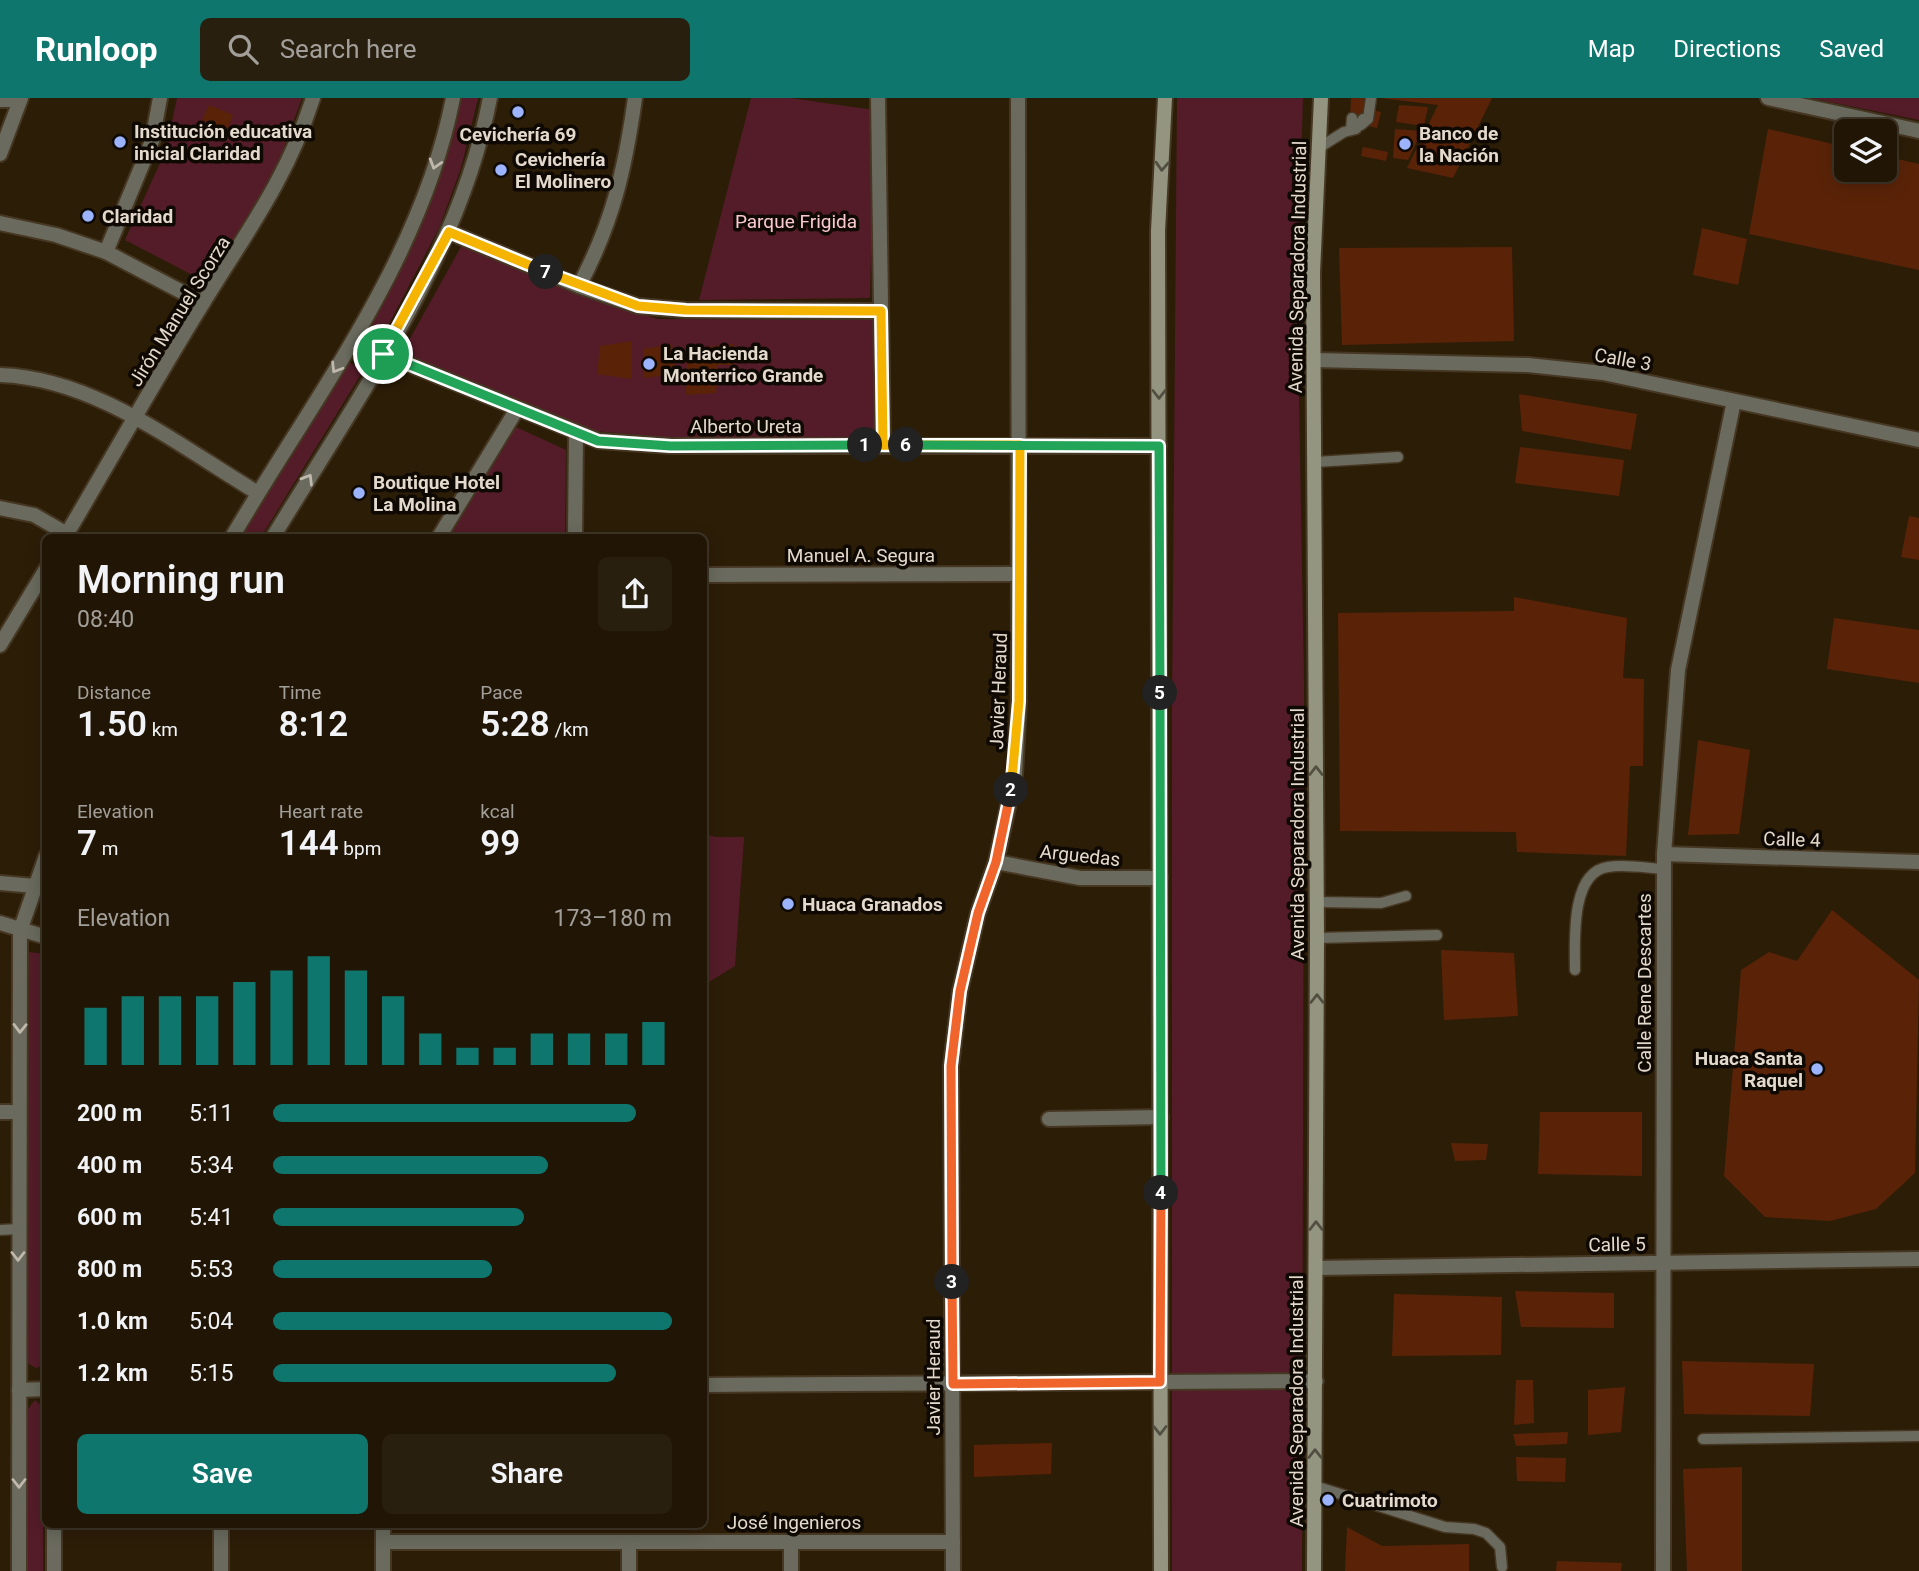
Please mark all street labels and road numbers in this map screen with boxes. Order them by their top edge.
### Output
street label: Avenida Separadora Industrial [1284,141,1311,393]
street label: Jirón Manuel Scorza [124,232,235,391]
street label: Calle 3 [1593,343,1653,376]
street label: Alberto Ureta [690,415,802,438]
street label: Manuel A. Segura [787,544,935,567]
street label: Javier Heraud [985,632,1012,750]
street label: Avenida Separadora Industrial [1286,708,1309,960]
street label: Calle 4 [1763,827,1821,852]
street label: Arguedas [1039,840,1121,871]
street label: Calle Rene Descartes [1633,893,1656,1073]
street label: Calle 5 [1588,1233,1646,1256]
street label: Avenida Separadora Industrial [1285,1275,1308,1527]
street label: Javier Heraud [922,1319,945,1435]
street label: José Ingenieros [727,1511,861,1534]

